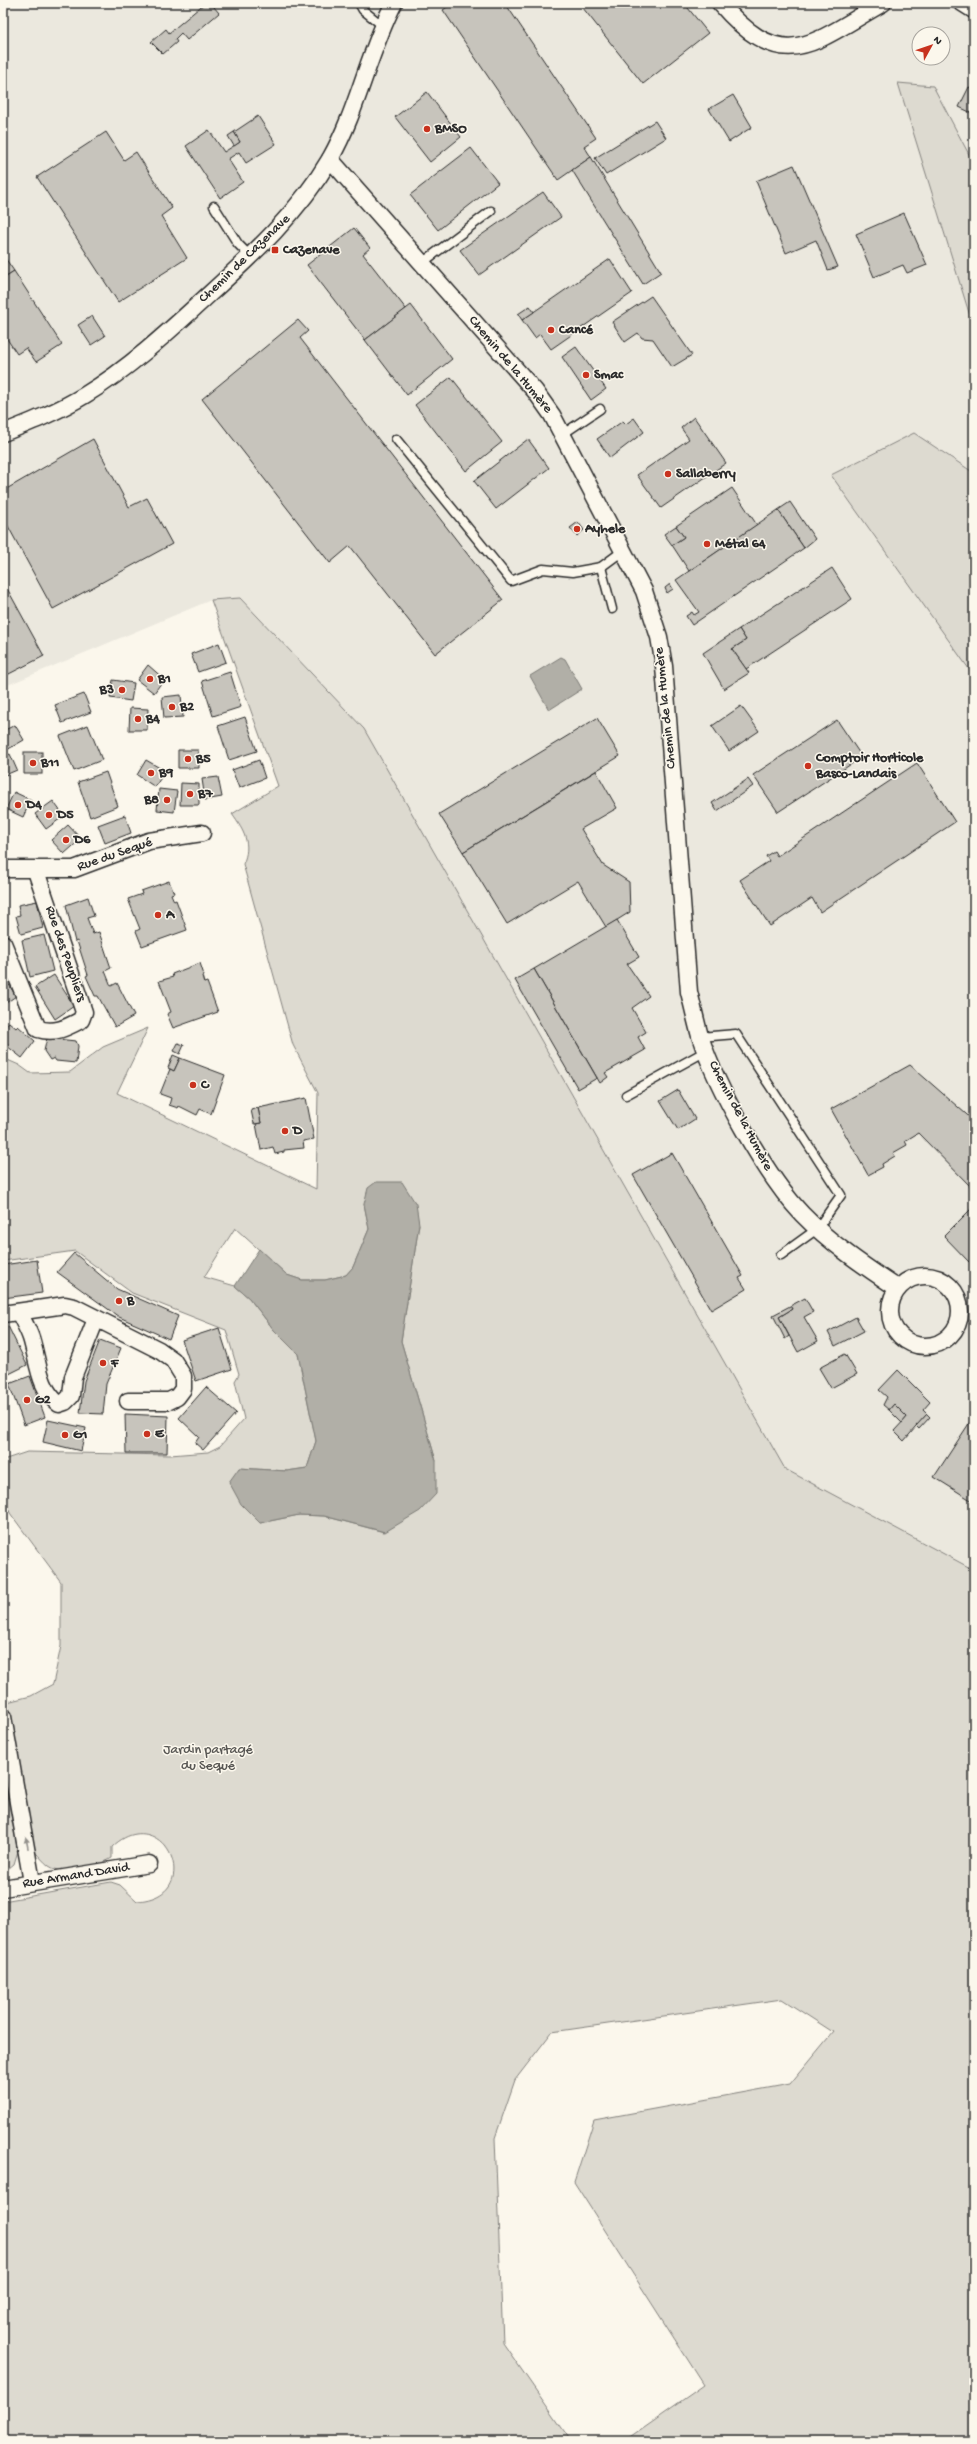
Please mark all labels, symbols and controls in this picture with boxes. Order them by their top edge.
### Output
north arrow [911,26,951,66]
text: N [930,34,944,47]
place label: BMSO [434,121,467,138]
marker: BMSO [422,124,432,134]
street label: Chemin de Cazenave [196,210,295,307]
place label: Cazenave [282,242,340,259]
marker: Cazenave [270,245,280,255]
street label: Chemin de la Humère [464,313,556,418]
place label: Cancé [558,322,594,339]
marker: Cancé [546,325,556,335]
place label: Smac [594,367,624,384]
marker: Smac [581,370,591,380]
place label: Sallaberry [676,466,736,483]
marker: Sallaberry [663,469,673,479]
place label: Ayhele [584,521,626,538]
marker: Ayhele [572,524,582,534]
place label: Métal 64 [715,536,766,553]
marker: Métal 64 [702,539,712,549]
street label: Chemin de la Humère [651,646,681,770]
place label: B1 [157,671,171,688]
marker: B1 [145,674,155,684]
place label: B3 [99,682,114,699]
marker: B3 [117,685,127,695]
place label: B2 [179,699,194,716]
marker: B2 [167,702,177,712]
place label: B4 [145,711,160,728]
marker: B4 [133,714,143,724]
place label: Comptoir Horticole Basco-Landais [815,750,924,783]
place label: B5 [195,751,211,768]
marker: B5 [183,754,193,764]
place label: B11 [40,755,60,772]
marker: B11 [28,758,38,768]
marker: Comptoir Horticole Basco-Landais [803,761,813,771]
place label: B9 [158,765,173,782]
marker: B9 [146,768,156,778]
place label: B7 [197,786,213,803]
marker: B7 [185,789,195,799]
place label: B8 [143,792,159,809]
marker: B8 [162,795,172,805]
place label: D4 [24,797,42,814]
marker: D4 [13,800,23,810]
place label: D5 [55,807,74,824]
marker: D5 [44,810,54,820]
place label: D6 [72,832,91,849]
street label: Rue du Sequé [75,834,156,876]
marker: D6 [61,835,71,845]
street label: Rue des Peupliers [41,904,90,1005]
place label: A [165,907,176,924]
marker: A [153,910,163,920]
street label: Chemin de la Humère [704,1058,777,1175]
place label: C [200,1077,210,1094]
marker: C [188,1080,198,1090]
place label: D [291,1123,303,1140]
marker: D [280,1126,290,1136]
place label: B [126,1293,135,1310]
marker: B [114,1296,124,1306]
place label: F [110,1355,120,1372]
marker: F [98,1358,108,1368]
place label: G2 [35,1392,51,1409]
marker: G2 [22,1395,32,1405]
place label: E [155,1426,165,1443]
place label: G1 [73,1427,88,1444]
marker: E [142,1429,152,1439]
marker: G1 [60,1430,70,1440]
park label: Jardin partagé du Sequé [163,1742,254,1775]
one-way arrow [23,1837,29,1850]
street label: Rue Armand David [21,1859,132,1893]

